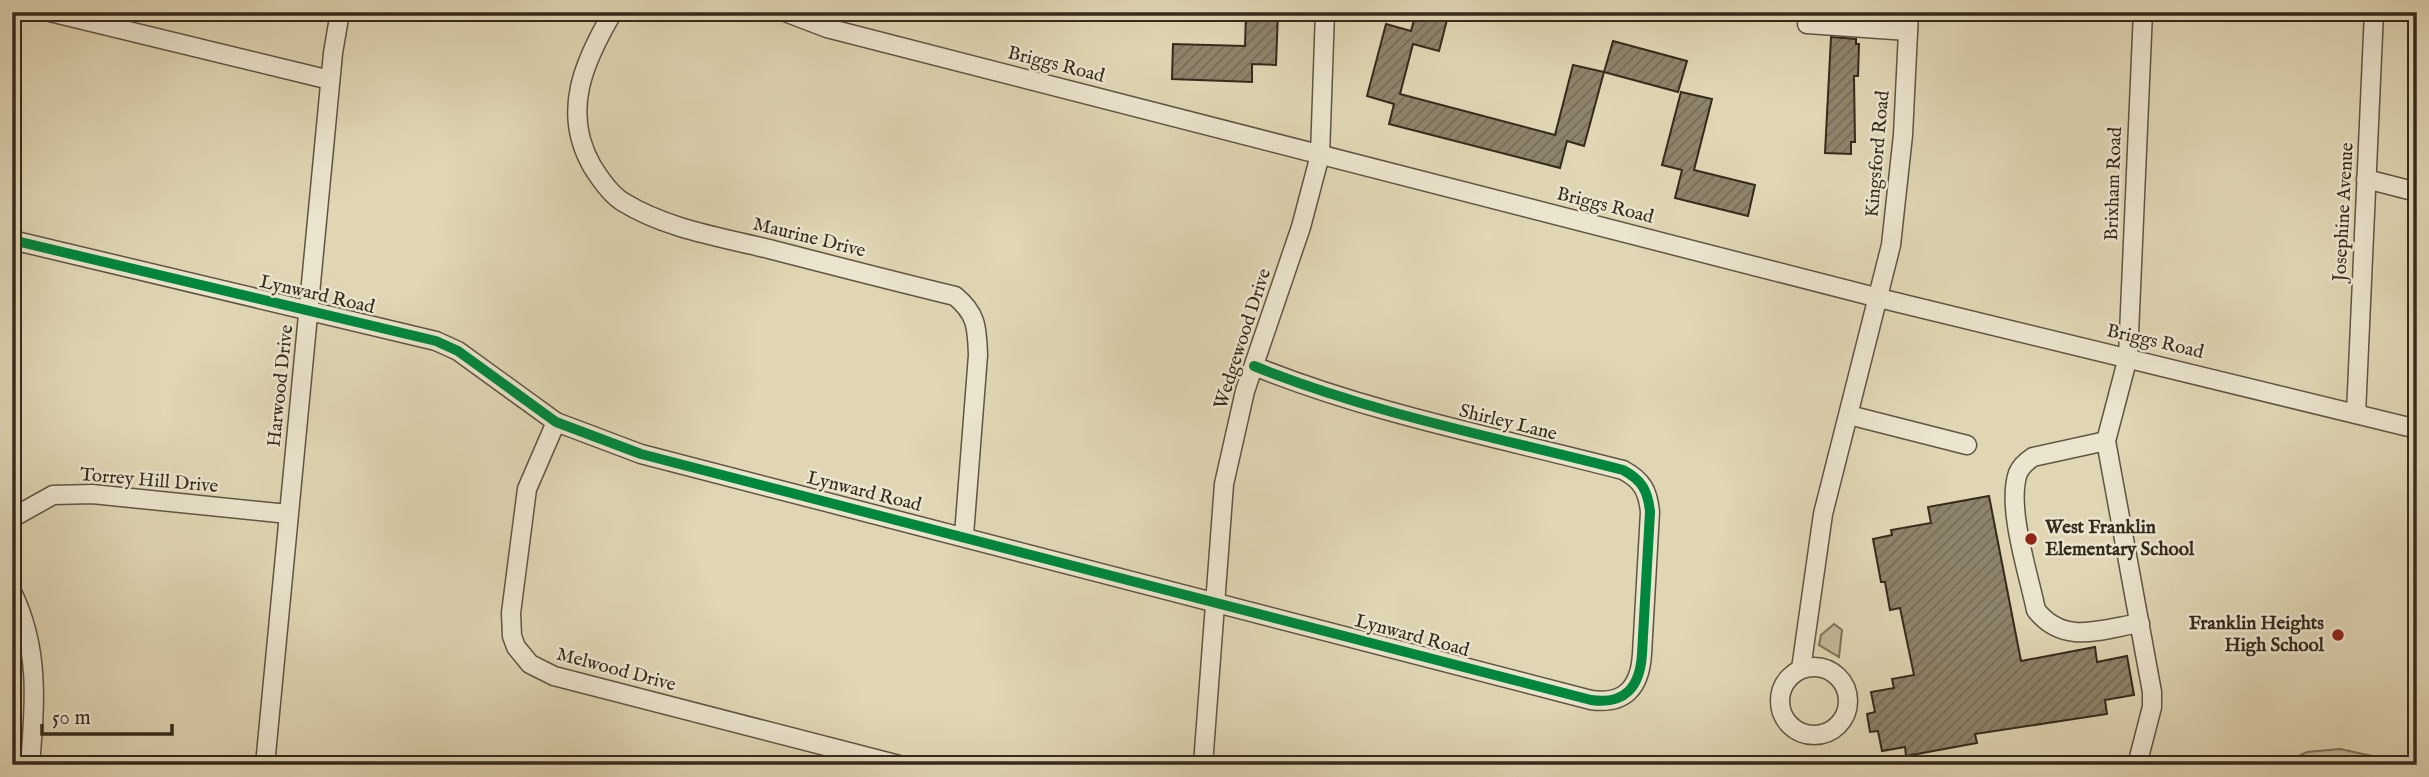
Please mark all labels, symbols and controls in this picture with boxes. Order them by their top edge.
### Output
street label: Briggs Road [1005,41,1108,89]
street label: Kingsford Road [1861,89,1896,218]
street label: Brixham Road [2100,126,2128,241]
street label: Josephine Avenue [2328,142,2360,284]
street label: Briggs Road [1554,182,1657,230]
street label: Maurine Drive [750,212,868,264]
street label: Wedgewood Drive [1209,265,1277,412]
street label: Lynward Road [257,270,378,320]
street label: Briggs Road [2104,319,2207,365]
street label: Harwood Drive [263,323,299,448]
street label: Shirley Lane [1457,399,1560,447]
street label: Torrey Hill Drive [79,463,219,499]
street label: Lynward Road [804,466,925,518]
place label: West Franklin Elementary School [2044,516,2195,562]
marker: West Franklin Elementary School [2023,531,2039,547]
street label: Lynward Road [1352,609,1473,663]
place label: Franklin Heights High School [2189,612,2325,658]
marker: Franklin Heights High School [2330,627,2346,643]
street label: Melwood Drive [554,643,679,698]
scale bar [42,693,172,737]
text: 50 m [52,705,91,732]

